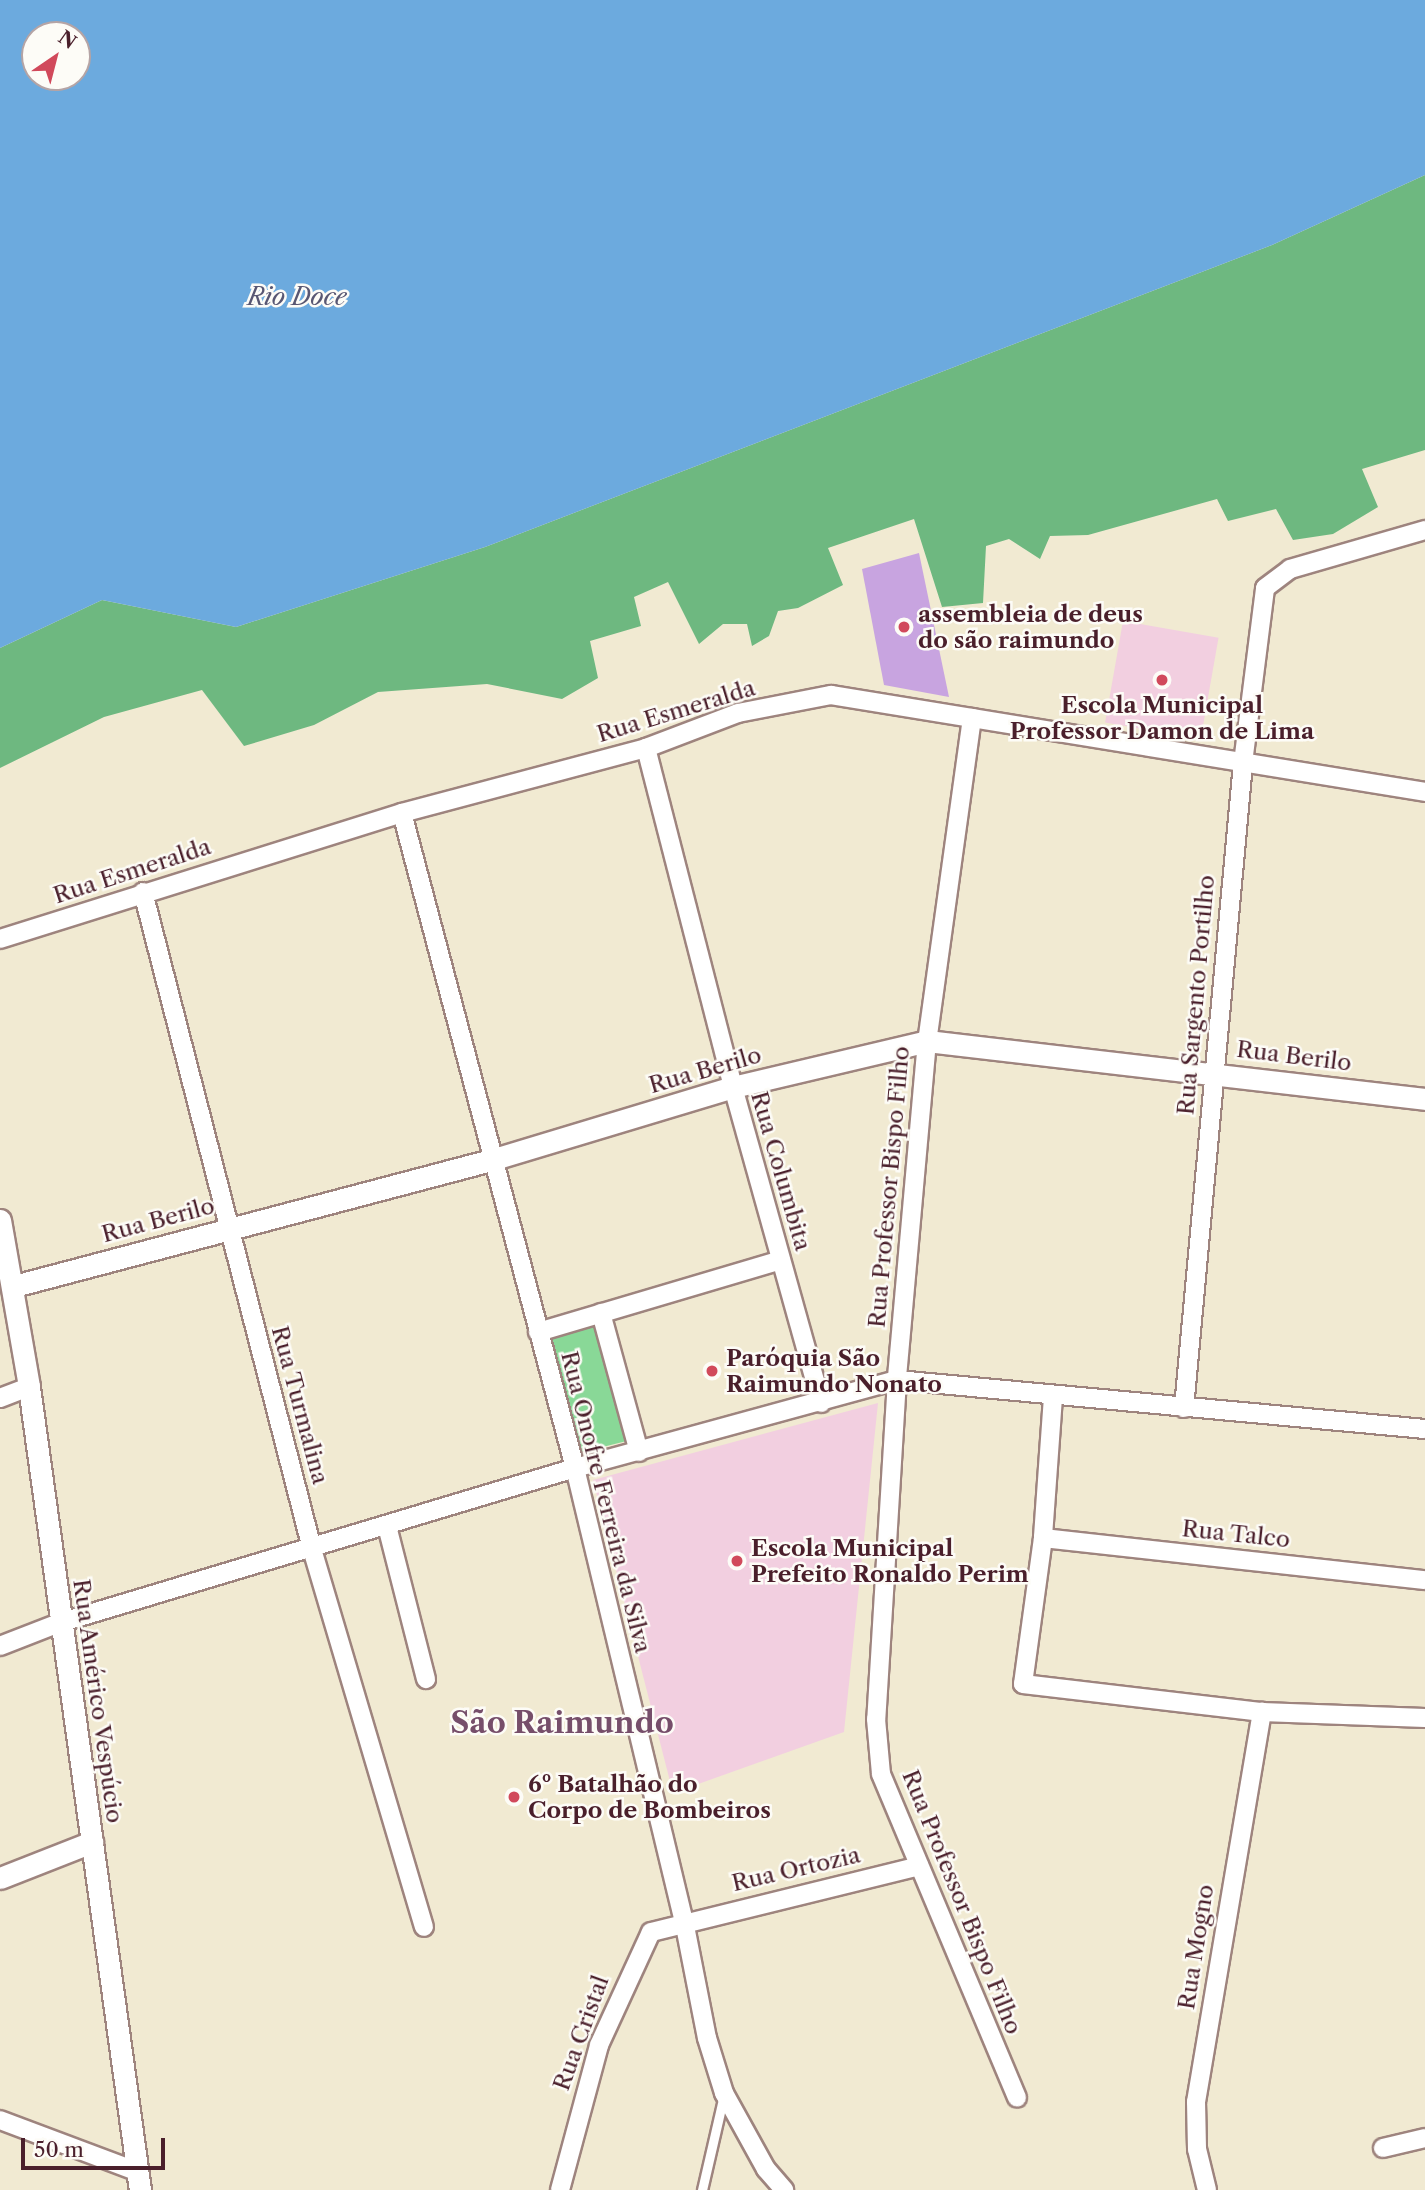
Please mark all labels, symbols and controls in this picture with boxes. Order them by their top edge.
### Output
north arrow [21,21,91,91]
text: N [54,26,81,54]
water label: Rio Doce [248,283,346,311]
place label: assembleia de deus do são raimundo [918,600,1143,654]
marker: assembleia de deus do são raimundo [896,619,912,635]
marker: Escola Municipal Professor Damon de Lima [1154,672,1170,688]
street label: Rua Esmeralda [594,674,758,748]
place label: Escola Municipal Professor Damon de Lima [1010,691,1314,745]
street label: Rua Esmeralda [50,833,214,909]
street label: Rua Sargento Portilho [1172,874,1220,1116]
street label: Rua Berilo [1235,1035,1353,1077]
street label: Rua Berilo [646,1041,764,1099]
street label: Rua Professor Bispo Filho [863,1045,915,1329]
street label: Rua Columbita [745,1088,817,1254]
street label: Rua Berilo [98,1192,218,1248]
street label: Rua Turmalina [266,1322,334,1488]
place label: Paróquia São Raimundo Nonato [726,1344,942,1398]
street label: Rua Onofre Ferreira da Silva [555,1348,657,1656]
marker: Paróquia São Raimundo Nonato [704,1363,720,1379]
street label: Rua Talco [1180,1515,1292,1553]
place label: Escola Municipal Prefeito Ronaldo Perim [751,1534,1029,1588]
marker: Escola Municipal Prefeito Ronaldo Perim [729,1553,745,1569]
street label: Rua Américo Vespúcio [67,1576,129,1826]
district label: São Raimundo [450,1705,674,1741]
street label: Rua Professor Bispo Filho [896,1766,1028,2038]
place label: 6º Batalhão do Corpo de Bombeiros [528,1770,771,1824]
marker: 6º Batalhão do Corpo de Bombeiros [506,1789,522,1805]
street label: Rua Ortozia [729,1841,863,1897]
street label: Rua Mogno [1172,1882,1220,2012]
street label: Rua Cristal [547,1972,615,2094]
scale bar [24,2124,168,2168]
text: 50 m [34,2137,84,2162]

